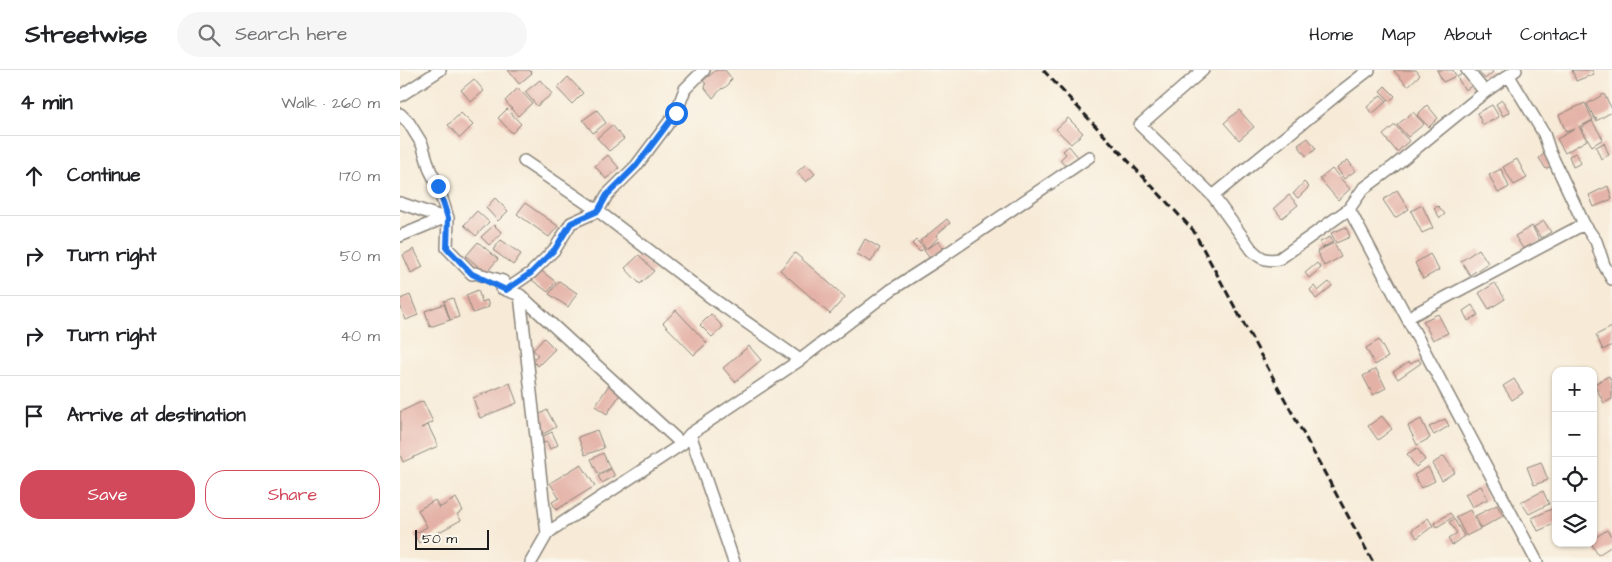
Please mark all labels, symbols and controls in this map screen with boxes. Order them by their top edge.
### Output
search box [177,12,527,57]
text: Streetwise [25,18,147,52]
icon: search [195,21,223,49]
text: Search here [235,21,347,48]
text: Home [1309,22,1354,47]
text: Map [1382,22,1416,47]
text: About [1444,22,1492,47]
text: Contact [1520,22,1587,47]
text: 4 min [20,88,73,117]
text: Walk · 260 m [281,92,380,114]
route start [665,102,688,125]
icon: ahead [20,162,48,190]
text: Continue [67,162,141,189]
text: 170 m [339,165,380,187]
route end [427,175,450,198]
icon: right [20,242,48,270]
text: Turn right [67,242,156,269]
text: 50 m [340,245,380,267]
icon: right [20,322,48,350]
text: Turn right [67,322,156,349]
text: 40 m [340,325,380,347]
map controls [1552,367,1597,547]
button: + [1552,367,1597,412]
icon: arrive [20,402,48,430]
text: Arrive at destination [67,402,246,429]
button: − [1552,412,1597,457]
button: locate [1552,457,1597,502]
button: Save [20,470,195,519]
button: Share [205,470,380,519]
button: layers [1552,502,1597,547]
scale bar [415,527,489,550]
text: 50 m [422,529,457,549]

